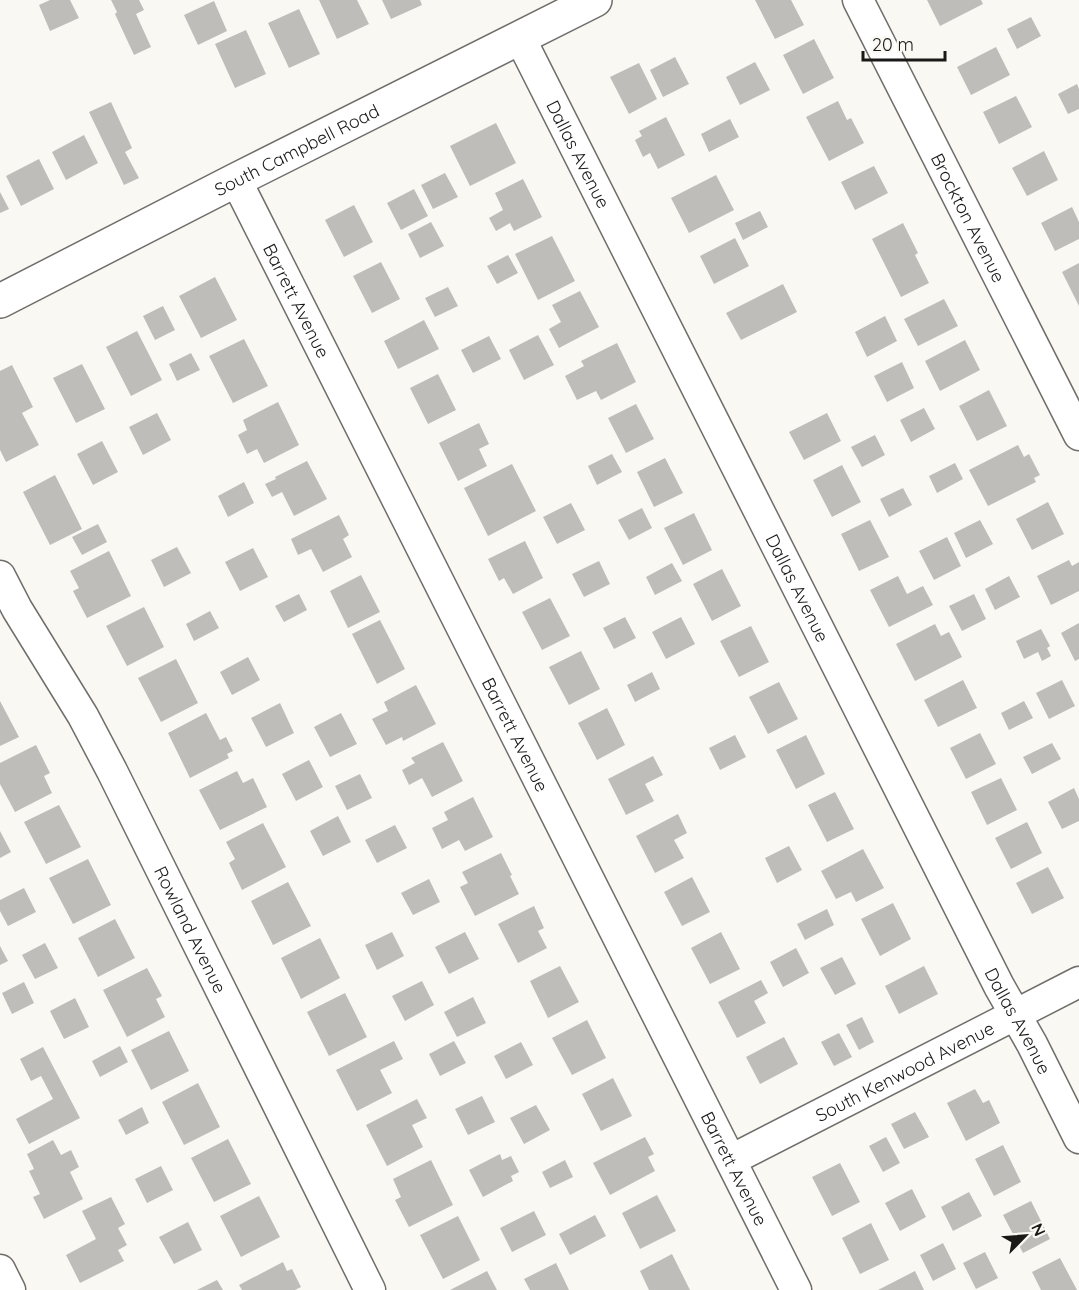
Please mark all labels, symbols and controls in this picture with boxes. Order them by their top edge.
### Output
scale bar [863,24,946,62]
text: 20 m [872,33,914,56]
street label: Dallas Avenue [542,96,616,212]
street label: South Campbell Road [210,99,383,201]
street label: Brockton Avenue [926,149,1011,286]
street label: Barrett Avenue [258,240,335,362]
street label: Dallas Avenue [761,530,835,646]
street label: Barrett Avenue [477,673,554,795]
street label: Rowland Avenue [149,862,232,997]
street label: Dallas Avenue [980,964,1057,1078]
street label: South Kenwood Avenue [811,1016,998,1126]
street label: Barrett Avenue [696,1107,773,1229]
north arrow [995,1206,1055,1266]
text: N [1027,1220,1050,1239]

